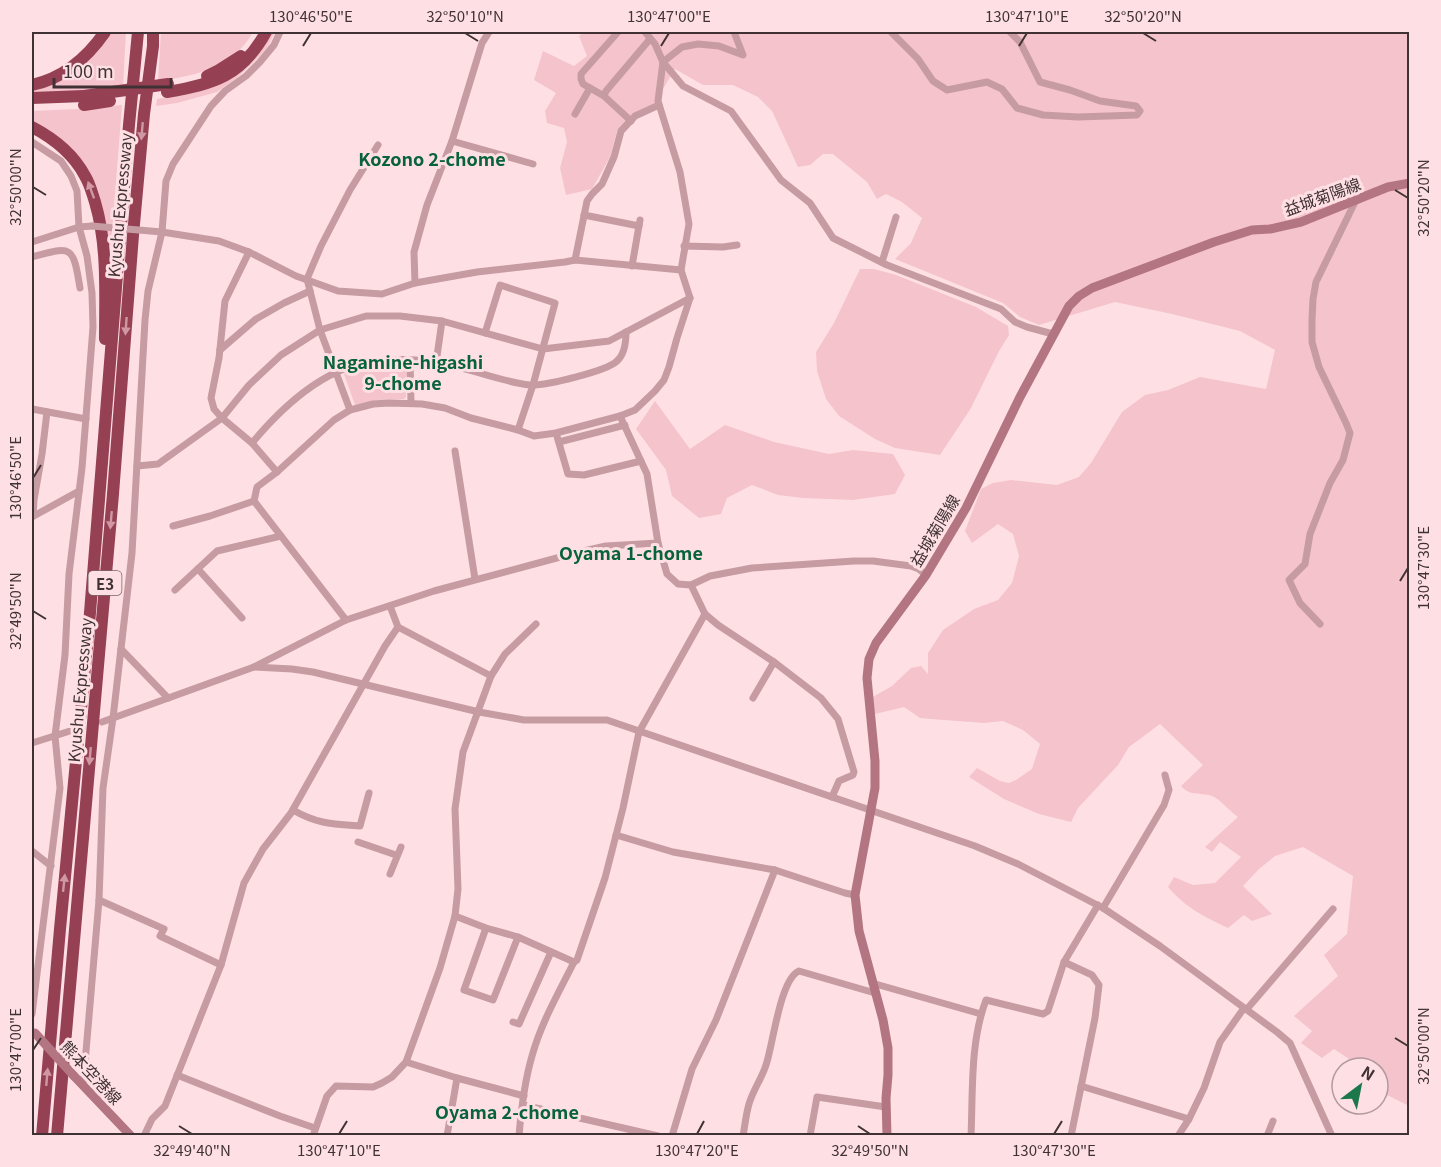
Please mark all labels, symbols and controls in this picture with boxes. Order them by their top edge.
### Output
text: 130°46'50"E [269,5,353,26]
text: 32°50'10"N [426,5,504,26]
text: 130°47'00"E [627,5,711,26]
text: 130°47'10"E [985,5,1069,26]
text: 32°50'20"N [1104,5,1182,26]
scale bar [54,51,171,89]
text: 100 m [63,57,114,83]
one-way arrow [137,122,147,141]
street label: Kyushu Expressway [101,131,137,278]
district label: Kozono 2-chome [358,145,506,171]
text: 32°50'00"N [4,148,25,226]
text: 32°50'20"N [1412,159,1433,237]
street label: 益城菊陽線 [1280,171,1364,221]
one-way arrow [85,181,95,199]
one-way arrow [121,316,131,335]
district label: Nagamine-higashi 9-chome [323,348,483,395]
text: 130°46'50"E [4,436,25,520]
street label: 益城菊陽線 [903,490,965,570]
one-way arrow [106,511,115,530]
text: 130°47'30"E [1412,526,1433,610]
district label: Oyama 1-chome [559,539,703,565]
road number: E3 [88,571,122,595]
text: 32°49'50"N [4,572,25,650]
street label: Kyushu Expressway [61,616,97,763]
one-way arrow [85,747,95,766]
one-way arrow [59,873,69,892]
text: 32°50'00"N [1412,1007,1433,1085]
text: 130°47'00"E [4,1008,25,1092]
street label: 熊本空港線 [56,1035,128,1109]
north arrow [1330,1056,1390,1116]
text: N [1357,1059,1380,1086]
one-way arrow [42,1068,52,1087]
district label: Oyama 2-chome [435,1098,579,1124]
text: 32°49'40"N [153,1139,231,1160]
text: 130°47'10"E [297,1139,381,1160]
text: 130°47'20"E [655,1139,739,1160]
text: 32°49'50"N [831,1139,909,1160]
text: 130°47'30"E [1012,1139,1096,1160]

